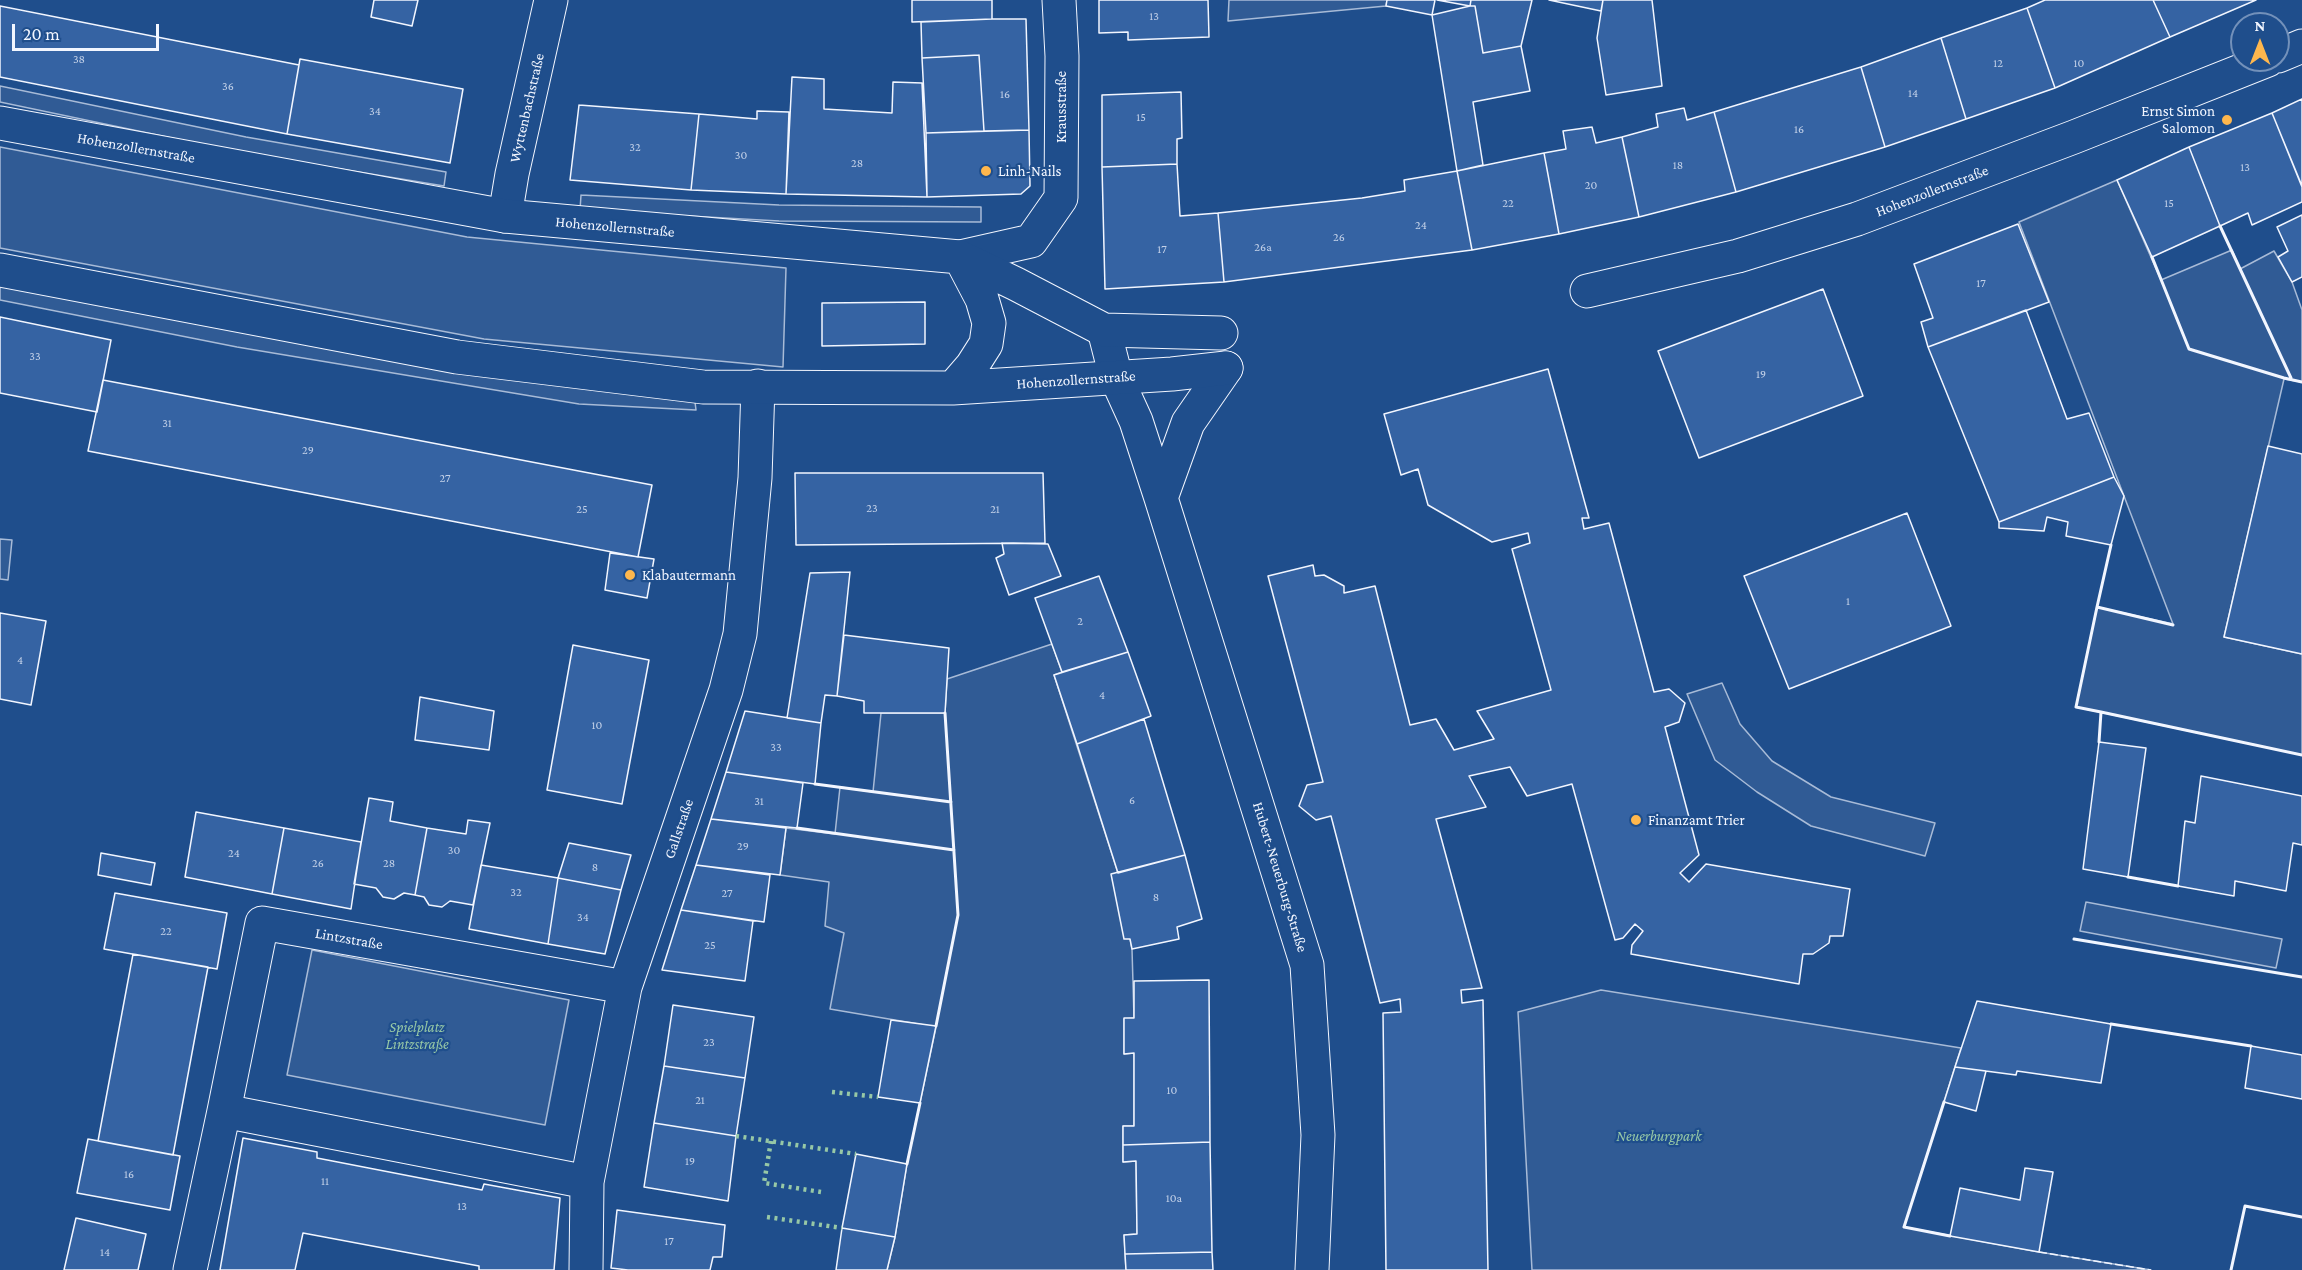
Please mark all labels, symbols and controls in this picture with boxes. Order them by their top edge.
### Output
house number: 13 [1149,9,1159,23]
scale bar [15,12,162,50]
north arrow [2230,12,2290,72]
text: N [2255,17,2265,34]
text: 20 m [23,24,60,44]
house number: 38 [73,52,85,66]
street label: Wyttenbachstraße [506,52,548,164]
house number: 12 [1993,56,2003,70]
house number: 10 [2074,56,2084,70]
street label: Krausstraße [1052,71,1070,143]
house number: 36 [222,79,234,93]
house number: 14 [1908,86,1918,100]
house number: 16 [1000,87,1010,101]
place label: Ernst Simon Salomon [2141,102,2215,137]
house number: 34 [369,104,381,118]
house number: 15 [1136,110,1146,124]
marker: Ernst Simon Salomon [2220,113,2234,127]
house number: 16 [1794,122,1804,136]
street label: Hohenzollernstraße [76,129,196,167]
house number: 32 [629,140,641,154]
house number: 30 [735,148,747,162]
house number: 28 [851,156,863,170]
house number: 18 [1673,158,1683,172]
house number: 13 [2240,160,2250,174]
street label: Hohenzollernstraße [1873,161,1991,221]
place label: Linh-Nails [998,162,1061,180]
marker: Linh-Nails [979,164,993,178]
house number: 20 [1585,178,1597,192]
house number: 22 [1502,196,1514,210]
house number: 15 [2164,196,2174,210]
street label: Hohenzollernstraße [555,213,675,241]
house number: 24 [1415,218,1427,232]
house number: 26 [1333,230,1345,244]
house number: 26a [1254,240,1272,254]
house number: 17 [1157,242,1167,256]
house number: 17 [1976,276,1986,290]
house number: 33 [29,349,41,363]
street label: Hohenzollernstraße [1016,367,1136,393]
house number: 19 [1756,367,1766,381]
house number: 31 [162,416,172,430]
house number: 29 [302,443,314,457]
house number: 27 [439,471,451,485]
house number: 23 [866,501,878,515]
house number: 25 [576,502,588,516]
house number: 21 [990,502,1000,516]
place label: Klabautermann [642,566,736,584]
marker: Klabautermann [623,568,637,582]
house number: 1 [1846,594,1850,608]
house number: 2 [1077,614,1083,628]
house number: 4 [17,653,23,667]
house number: 4 [1099,688,1105,702]
house number: 10 [592,718,602,732]
house number: 33 [770,740,782,754]
house number: 6 [1129,793,1135,807]
house number: 31 [754,794,764,808]
street label: Gallstraße [660,797,698,861]
street label: Hubert-Neuerburg-Straße [1249,800,1311,954]
place label: Finanzamt Trier [1648,811,1745,829]
marker: Finanzamt Trier [1629,813,1643,827]
house number: 29 [737,839,749,853]
house number: 30 [448,843,460,857]
house number: 24 [228,846,240,860]
house number: 26 [312,856,324,870]
house number: 28 [383,856,395,870]
house number: 8 [592,860,598,874]
house number: 32 [510,885,522,899]
house number: 27 [721,886,733,900]
house number: 8 [1153,890,1159,904]
house number: 34 [577,910,589,924]
house number: 22 [160,924,172,938]
street label: Lintzstraße [314,924,384,954]
house number: 25 [704,938,716,952]
park label: Spielplatz Lintzstraße [385,1018,449,1053]
house number: 23 [703,1035,715,1049]
house number: 10 [1167,1083,1177,1097]
house number: 21 [695,1093,705,1107]
park label: Neuerburgpark [1616,1127,1702,1145]
house number: 19 [685,1154,695,1168]
house number: 16 [124,1167,134,1181]
house number: 11 [321,1174,329,1188]
house number: 10a [1166,1191,1182,1205]
house number: 13 [457,1199,467,1213]
house number: 17 [664,1234,674,1248]
house number: 14 [100,1245,110,1259]

